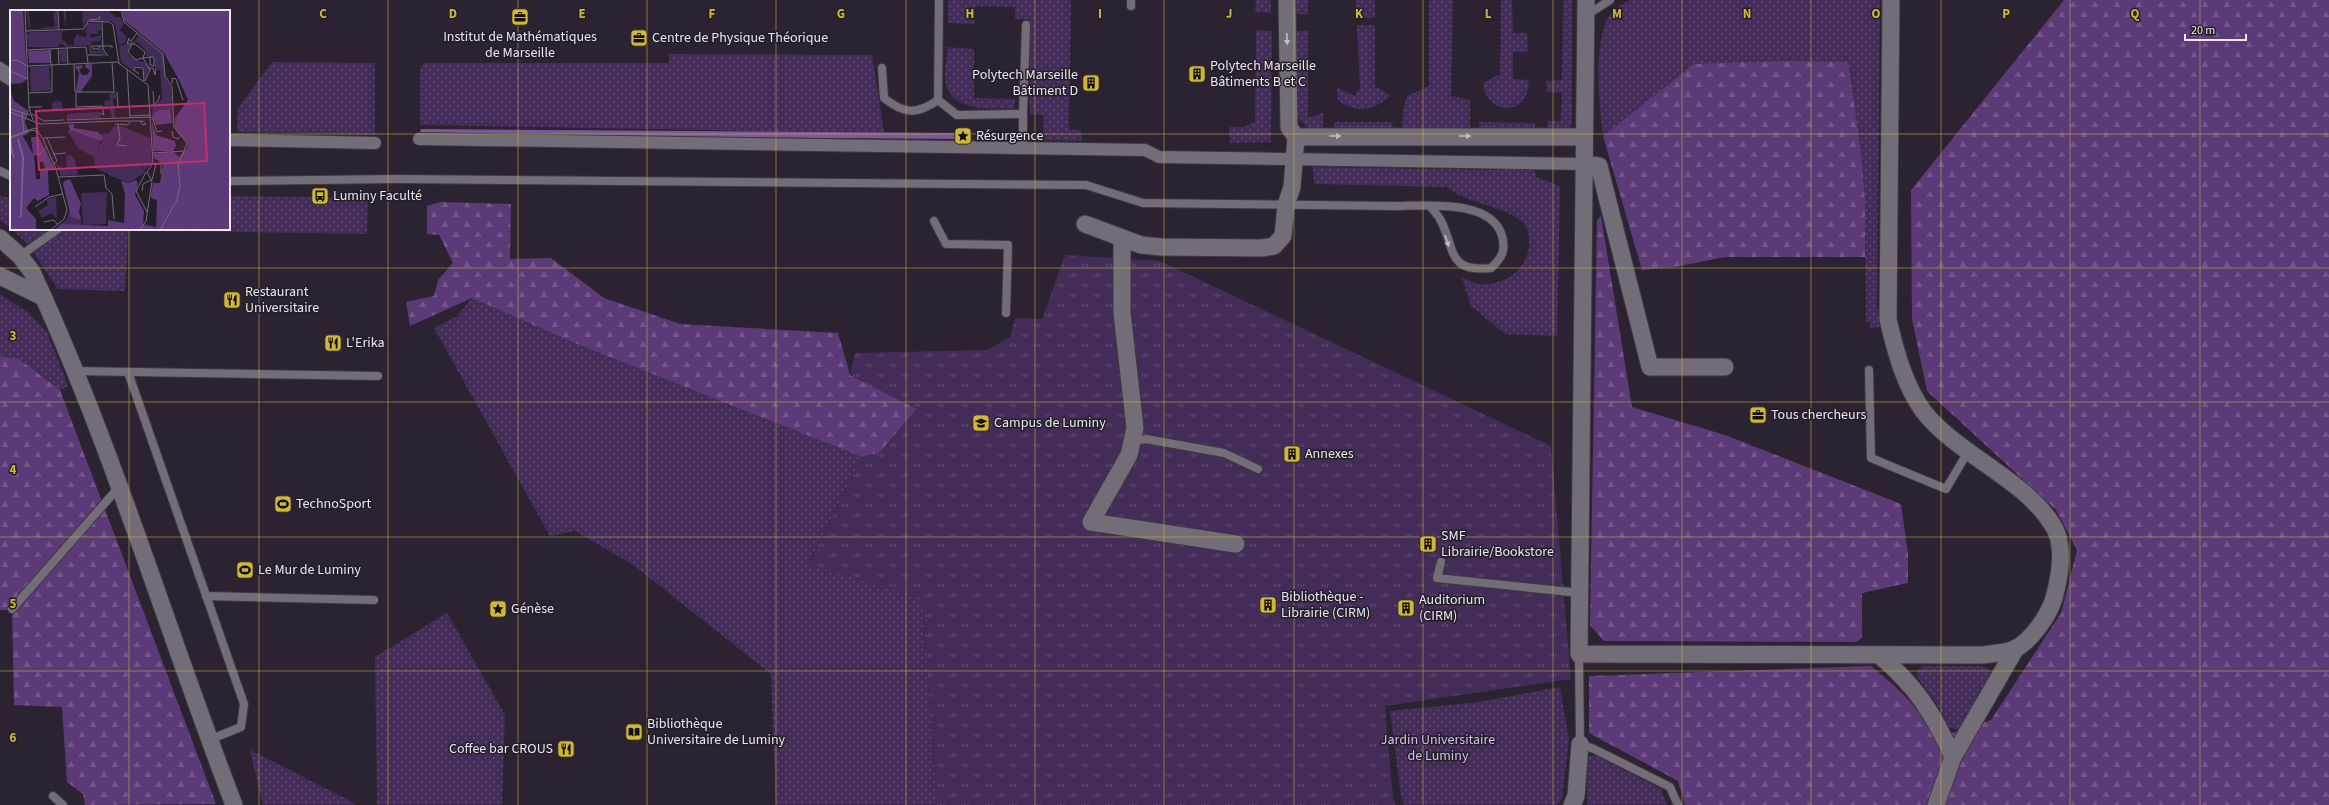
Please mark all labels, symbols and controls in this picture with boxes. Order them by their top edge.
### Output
text: C [319,5,327,23]
text: D [449,5,457,23]
text: E [578,5,586,23]
text: F [709,5,716,23]
text: G [837,5,845,23]
text: H [966,5,974,23]
text: I [1098,5,1102,23]
text: J [1226,5,1232,23]
text: K [1355,5,1364,23]
text: L [1485,5,1492,23]
text: M [1612,5,1622,23]
text: N [1743,5,1751,23]
text: O [1872,5,1881,23]
text: P [2002,5,2010,23]
text: Q [2131,5,2140,23]
office icon: Institut de Mathématiques de Marseille [510,7,530,27]
inset map [10,10,230,230]
scale bar [2185,16,2246,42]
text: 20 m [2191,22,2215,39]
place label: Institut de Mathématiques de Marseille [443,27,597,63]
office icon: Centre de Physique Théorique [629,28,649,48]
place label: Centre de Physique Théorique [652,28,828,48]
one-way arrow [1284,33,1290,46]
place label: Polytech Marseille Bâtiments B et C [1210,56,1316,92]
building icon: Polytech Marseille Bâtiments B et C [1187,64,1207,84]
place label: Polytech Marseille Bâtiment D [972,65,1078,101]
building icon: Polytech Marseille Bâtiment D [1081,73,1101,93]
place icon: Résurgence [953,126,973,146]
place label: Résurgence [976,126,1044,146]
one-way arrow [1329,133,1342,139]
one-way arrow [1459,133,1472,139]
bus stop icon: Luminy Faculté [310,186,330,206]
place label: Luminy Faculté [333,186,422,206]
one-way arrow [1445,235,1451,247]
place label: Restaurant Universitaire [245,282,319,318]
restaurant icon: Restaurant Universitaire [222,290,242,310]
text: 3 [10,327,17,345]
restaurant icon: L'Erika [323,333,343,353]
place label: L'Erika [346,333,385,353]
office icon: Tous chercheurs [1748,405,1768,425]
place label: Tous chercheurs [1771,405,1866,425]
school or university icon: Campus de Luminy [971,413,991,433]
place label: Campus de Luminy [994,413,1106,433]
building icon: Annexes [1282,444,1302,464]
place label: Annexes [1305,444,1354,464]
text: 4 [10,461,17,479]
sports icon: TechnoSport [273,494,293,514]
place label: TechnoSport [296,494,371,514]
place label: SMF Librairie/Bookstore [1441,526,1554,562]
building icon: SMF Librairie/Bookstore [1418,534,1438,554]
sports icon: Le Mur de Luminy [235,560,255,580]
place label: Le Mur de Luminy [258,560,361,580]
place label: Bibliothèque - Librairie (CIRM) [1281,587,1370,623]
place label: Auditorium (CIRM) [1419,590,1485,626]
text: 5 [10,595,17,613]
building icon: Bibliothèque - Librairie (CIRM) [1258,595,1278,615]
building icon: Auditorium (CIRM) [1396,598,1416,618]
place icon: Génèse [488,599,508,619]
place label: Génèse [511,599,554,619]
place label: Bibliothèque Universitaire de Luminy [647,714,786,750]
library icon: Bibliothèque Universitaire de Luminy [624,722,644,742]
text: 6 [10,729,17,747]
park label: Jardin Universitaire de Luminy [1381,730,1495,766]
place label: Coffee bar CROUS [449,739,553,759]
restaurant icon: Coffee bar CROUS [556,739,576,759]

